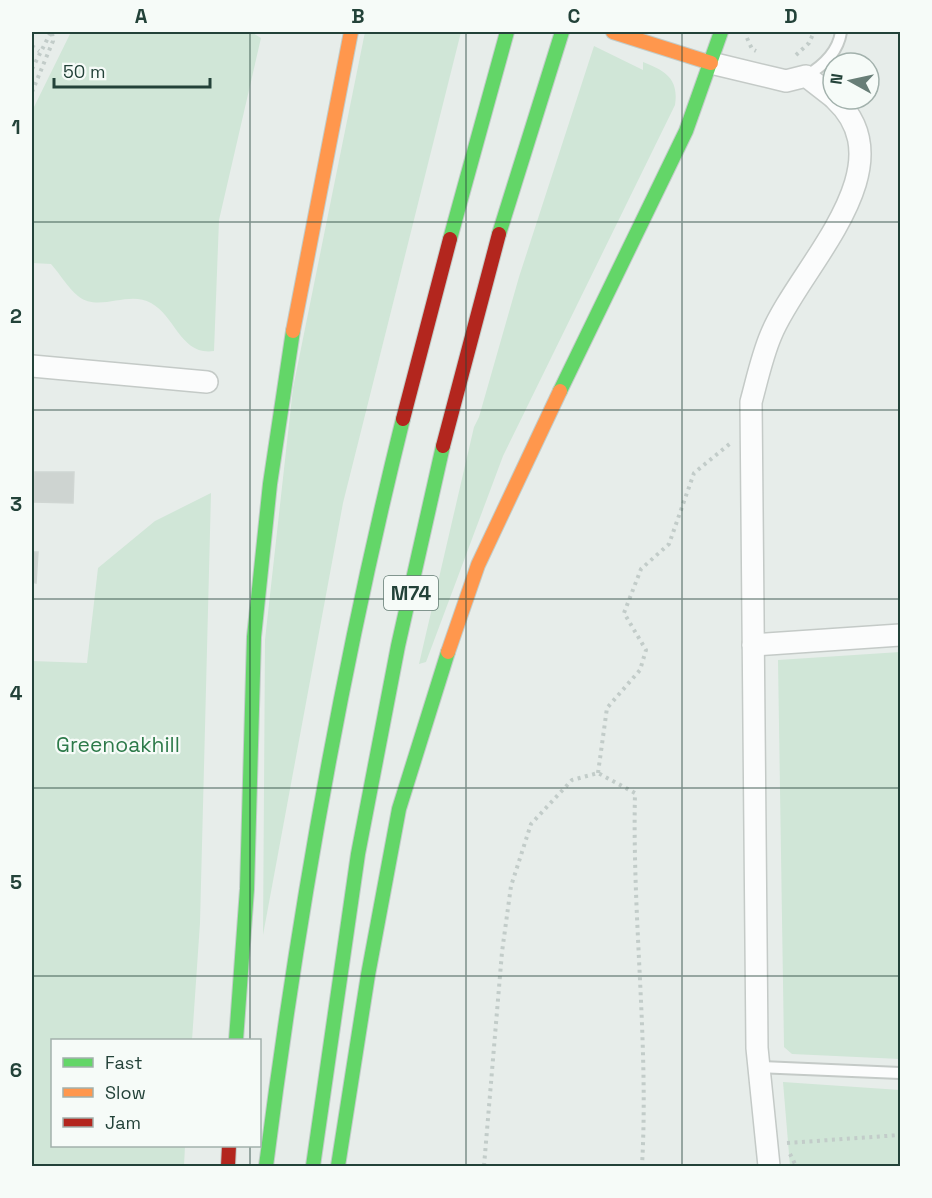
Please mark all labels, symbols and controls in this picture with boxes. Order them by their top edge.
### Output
text: A [135,3,148,29]
text: B [351,3,365,29]
text: C [568,3,581,29]
text: D [784,3,798,29]
scale bar [54,51,210,89]
north arrow [821,51,881,111]
text: 50 m [63,60,105,83]
text: N [825,72,848,86]
text: 1 [11,114,21,140]
text: 2 [10,303,22,329]
text: 3 [10,491,22,517]
road number: M74 [384,576,438,610]
text: 4 [10,680,23,706]
park label: Greenoakhill [56,731,180,758]
text: 5 [10,869,22,895]
legend [51,1039,261,1147]
text: Fast [105,1051,142,1074]
text: 6 [10,1057,22,1083]
text: Slow [105,1081,146,1104]
text: Jam [105,1111,141,1134]

